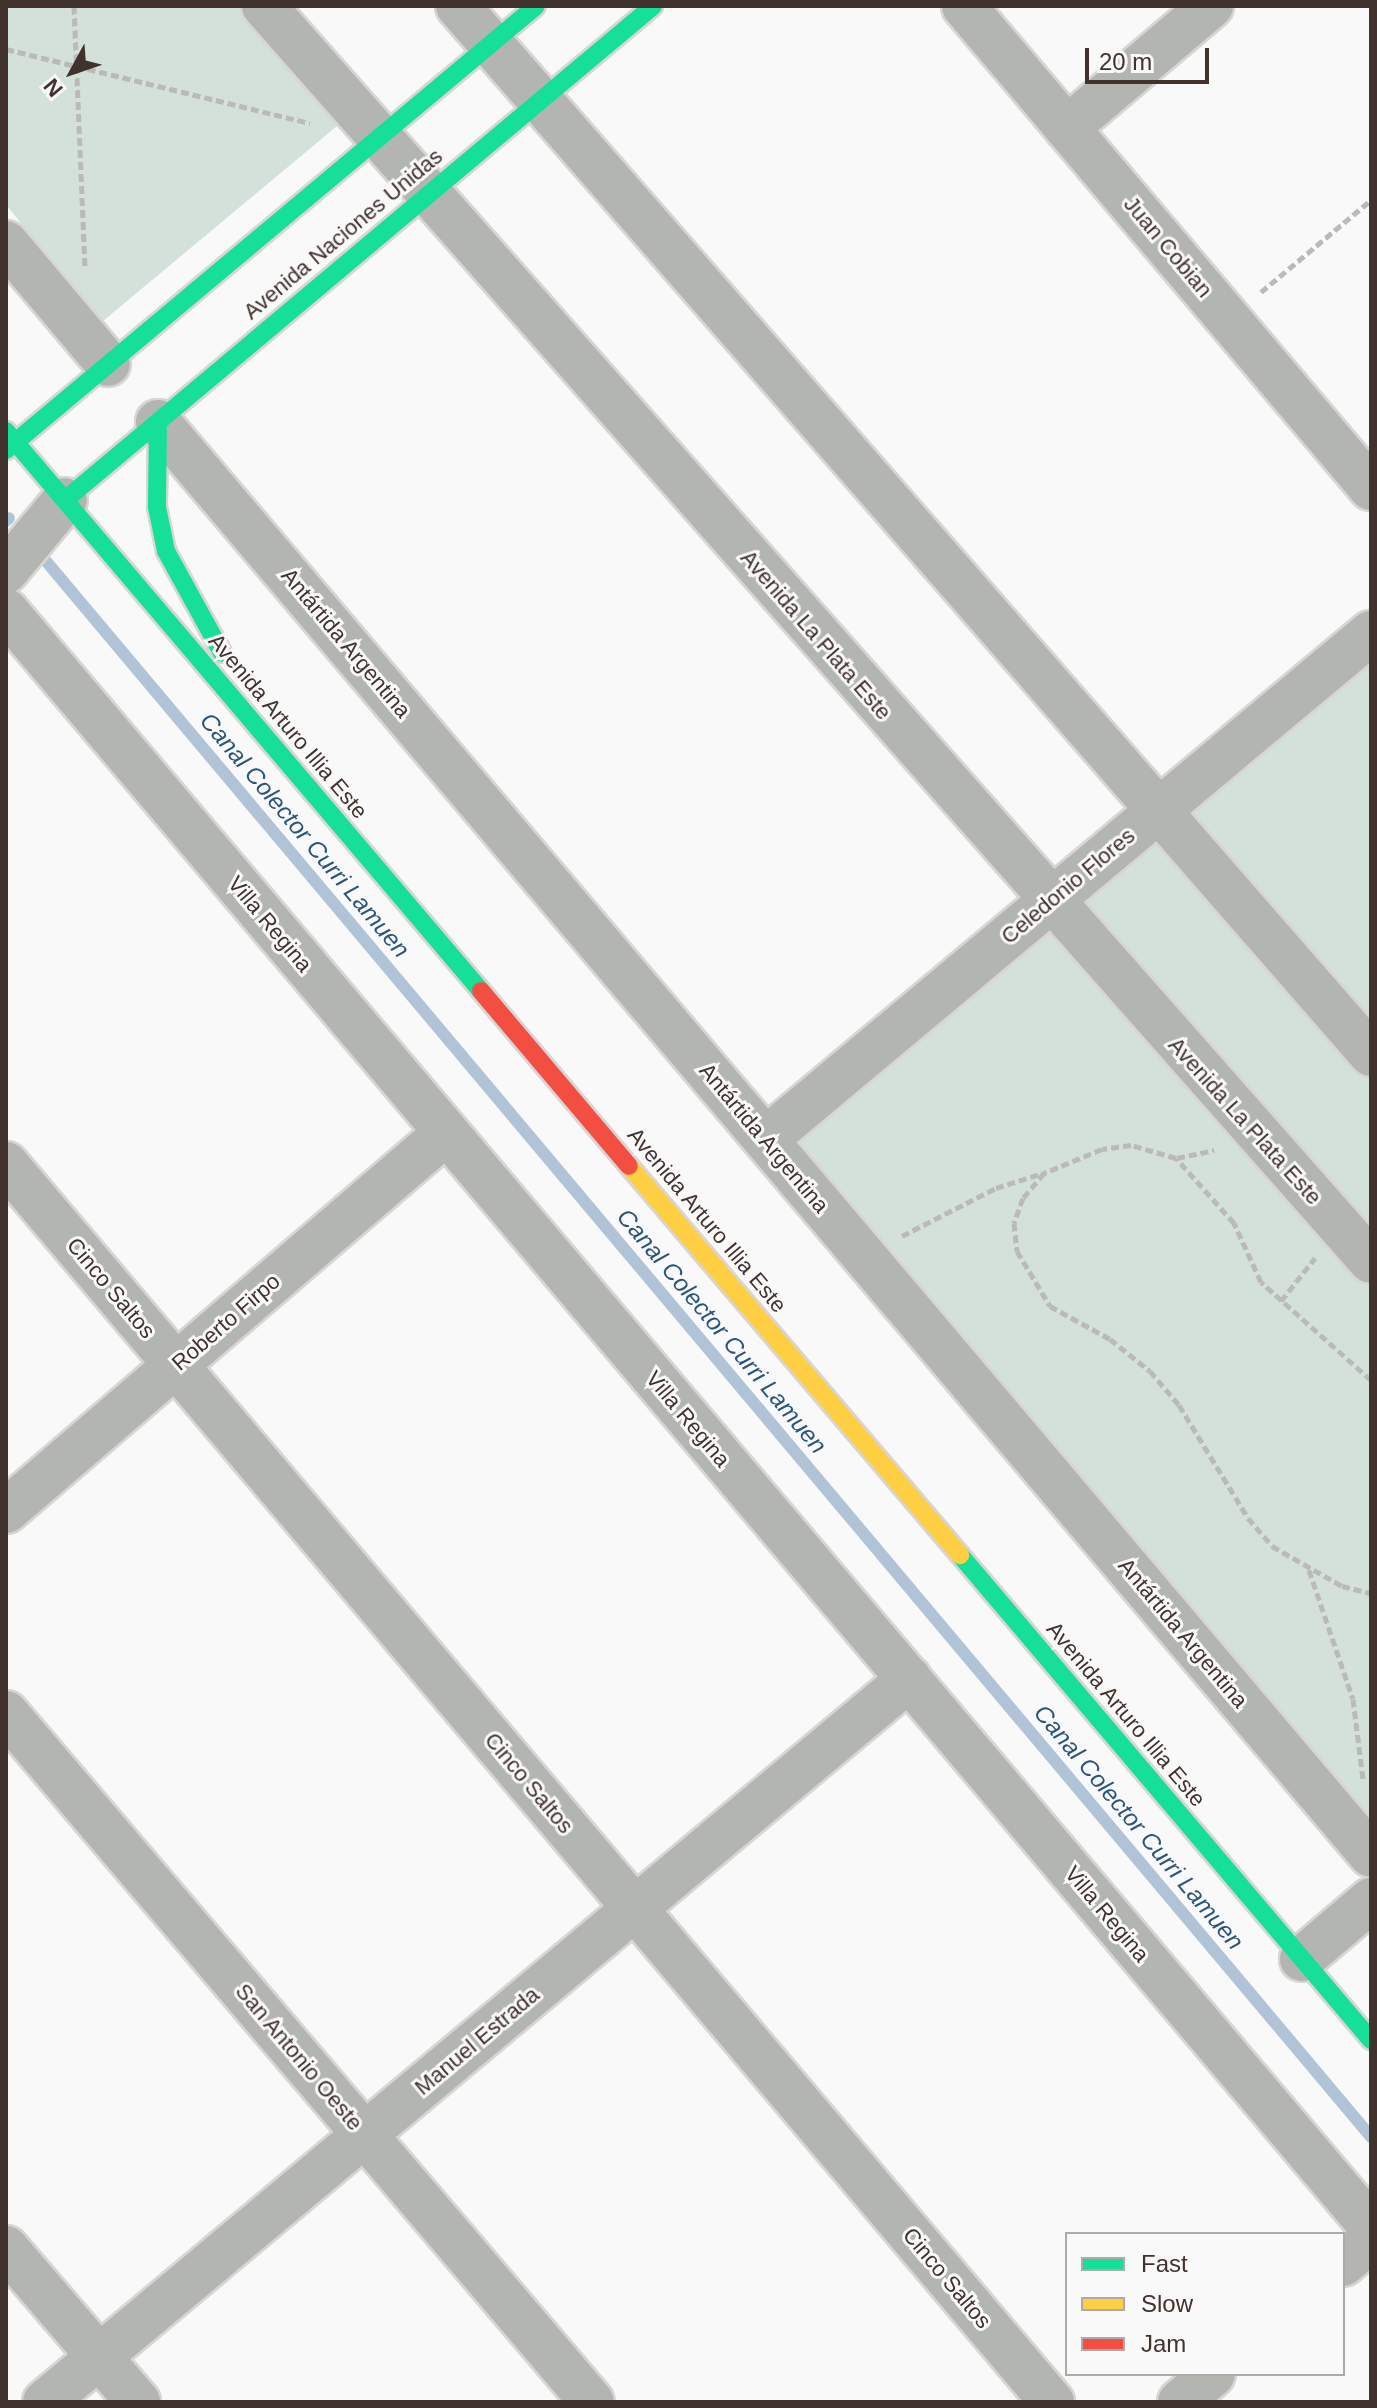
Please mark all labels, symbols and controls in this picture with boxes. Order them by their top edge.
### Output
north arrow [32,32,112,112]
scale bar [1089,32,1213,82]
text: 20 m [1099,48,1152,75]
text: N [39,74,68,102]
street label: Avenida Naciones Unidas [238,143,448,325]
street label: Juan Cobian [1118,191,1218,303]
street label: Avenida La Plata Este [735,545,897,725]
street label: Antártida Argentina [275,562,417,724]
street label: Avenida Arturo Illia Este [203,628,373,824]
water label: Canal Colector Curri Lamuen [194,707,416,963]
street label: Celedonio Flores [996,822,1140,950]
street label: Villa Regina [222,871,318,977]
street label: Avenida La Plata Este [1163,1032,1327,1210]
street label: Antártida Argentina [693,1057,835,1219]
street label: Avenida Arturo Illia Este [622,1122,792,1318]
water label: Canal Colector Curri Lamuen [611,1203,833,1459]
street label: Cinco Saltos [61,1232,161,1344]
street label: Roberto Firpo [167,1268,285,1376]
street label: Villa Regina [640,1366,736,1472]
street label: Antártida Argentina [1112,1552,1254,1714]
street label: Avenida Arturo Illia Este [1041,1616,1211,1812]
water label: Canal Colector Curri Lamuen [1028,1699,1250,1955]
street label: Cinco Saltos [479,1727,579,1839]
street label: Villa Regina [1059,1861,1155,1967]
street label: San Antonio Oeste [230,1978,368,2136]
street label: Manuel Estrada [409,1981,545,2101]
street label: Cinco Saltos [897,2222,997,2334]
legend [1065,2232,1345,2376]
text: Fast [1141,2250,1188,2277]
text: Slow [1141,2290,1193,2317]
text: Jam [1141,2330,1186,2357]

